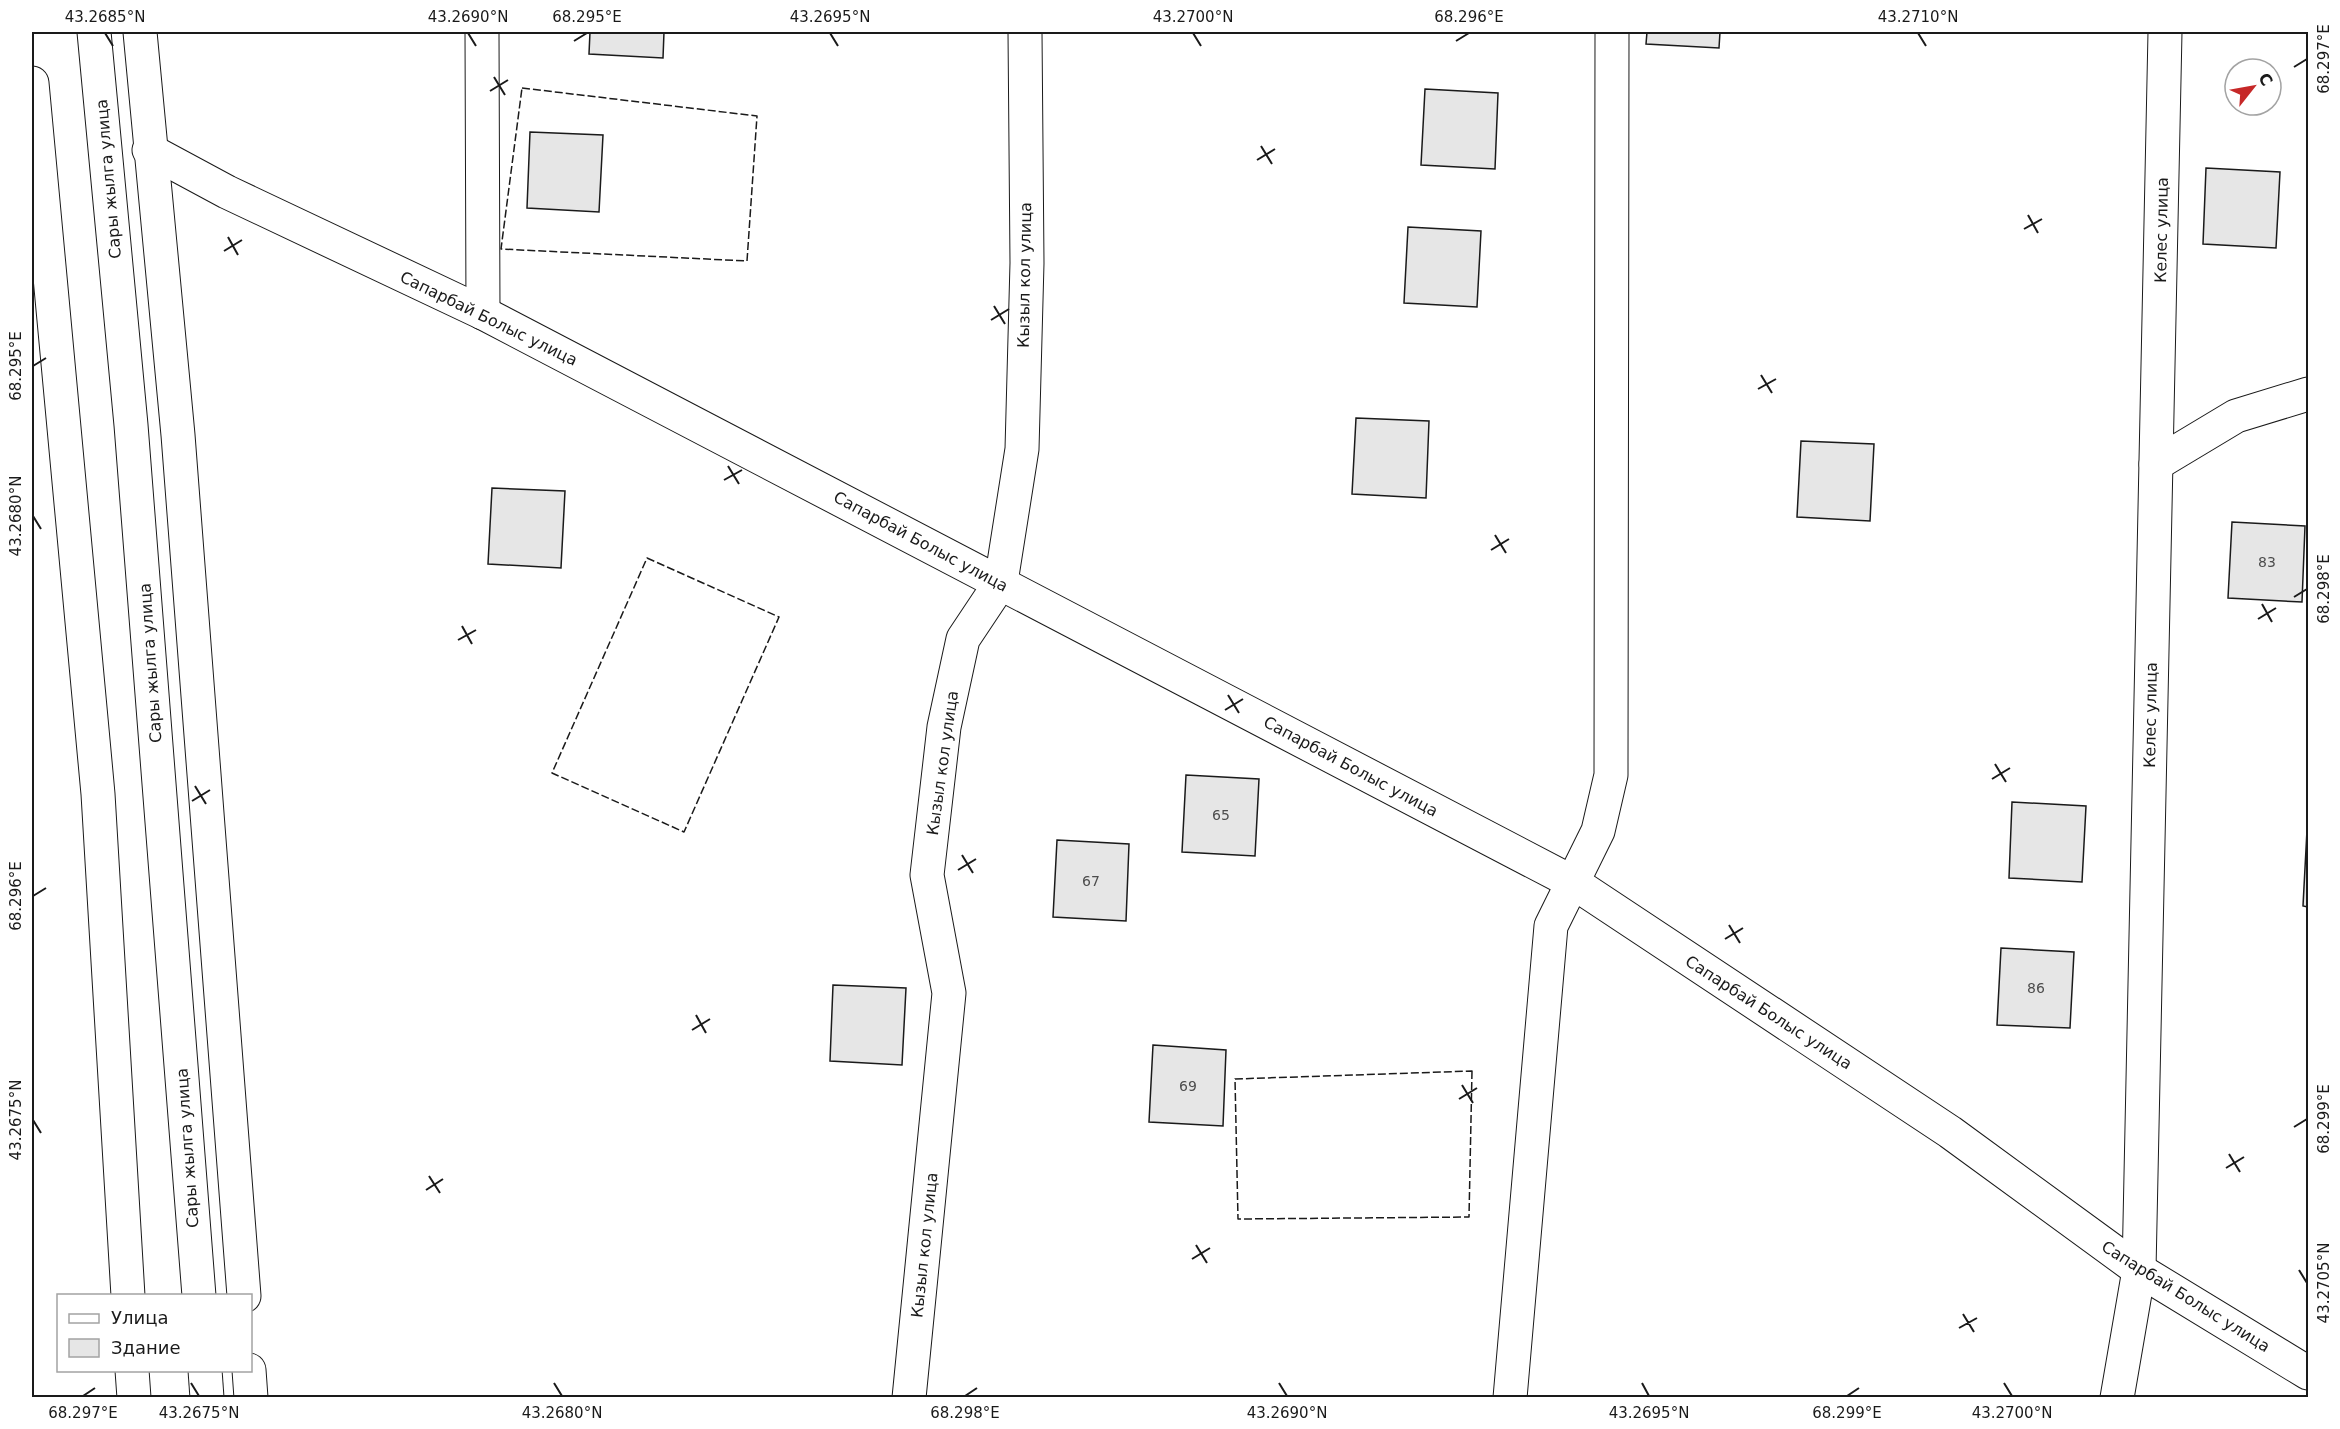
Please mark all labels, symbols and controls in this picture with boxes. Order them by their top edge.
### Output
text: 43.2685°N [65,8,145,26]
text: 43.2690°N [428,8,508,26]
text: 68.295°E [552,8,622,26]
text: 43.2695°N [790,8,870,26]
text: 43.2700°N [1153,8,1233,26]
text: 68.296°E [1434,8,1504,26]
text: 43.2710°N [1878,8,1958,26]
text: 68.297°E [2315,24,2333,94]
north arrow [2223,57,2283,117]
text: С [2254,70,2277,89]
street label: Сары жылга улица [92,98,125,260]
street label: Келес улица [2151,177,2172,283]
street label: Кызыл кол улица [1014,202,1035,348]
street label: Сапарбай Болыс улица [397,267,581,370]
text: 68.295°E [7,331,25,401]
text: 43.2680°N [7,476,25,556]
street label: Сапарбай Болыс улица [830,487,1011,596]
house number: 83 [2258,554,2276,570]
text: 68.298°E [2315,554,2333,624]
street label: Сары жылга улица [135,582,166,744]
street label: Келес улица [2140,662,2161,768]
street label: Кызыл кол улица [923,689,962,837]
street label: Сапарбай Болыс улица [1260,712,1441,821]
house number: 65 [1212,807,1230,823]
text: 68.296°E [7,861,25,931]
house number: 67 [1082,873,1100,889]
street label: Сапарбай Болыс улица [1682,951,1856,1073]
house number: 86 [2027,980,2045,996]
street label: Сары жылга улица [172,1067,203,1229]
house number: 69 [1179,1078,1197,1094]
text: 43.2675°N [7,1080,25,1160]
text: 68.299°E [2315,1084,2333,1154]
street label: Кызыл кол улица [907,1171,942,1319]
street label: Сапарбай Болыс улица [2098,1237,2273,1356]
text: 43.2705°N [2315,1243,2333,1323]
legend [57,1294,252,1372]
text: Улица [111,1307,168,1328]
text: Здание [111,1337,181,1358]
text: 68.297°E [48,1404,118,1422]
text: 43.2675°N [159,1404,239,1422]
text: 43.2680°N [522,1404,602,1422]
text: 68.298°E [930,1404,1000,1422]
text: 43.2690°N [1247,1404,1327,1422]
text: 43.2695°N [1609,1404,1689,1422]
text: 68.299°E [1812,1404,1882,1422]
text: 43.2700°N [1972,1404,2052,1422]

